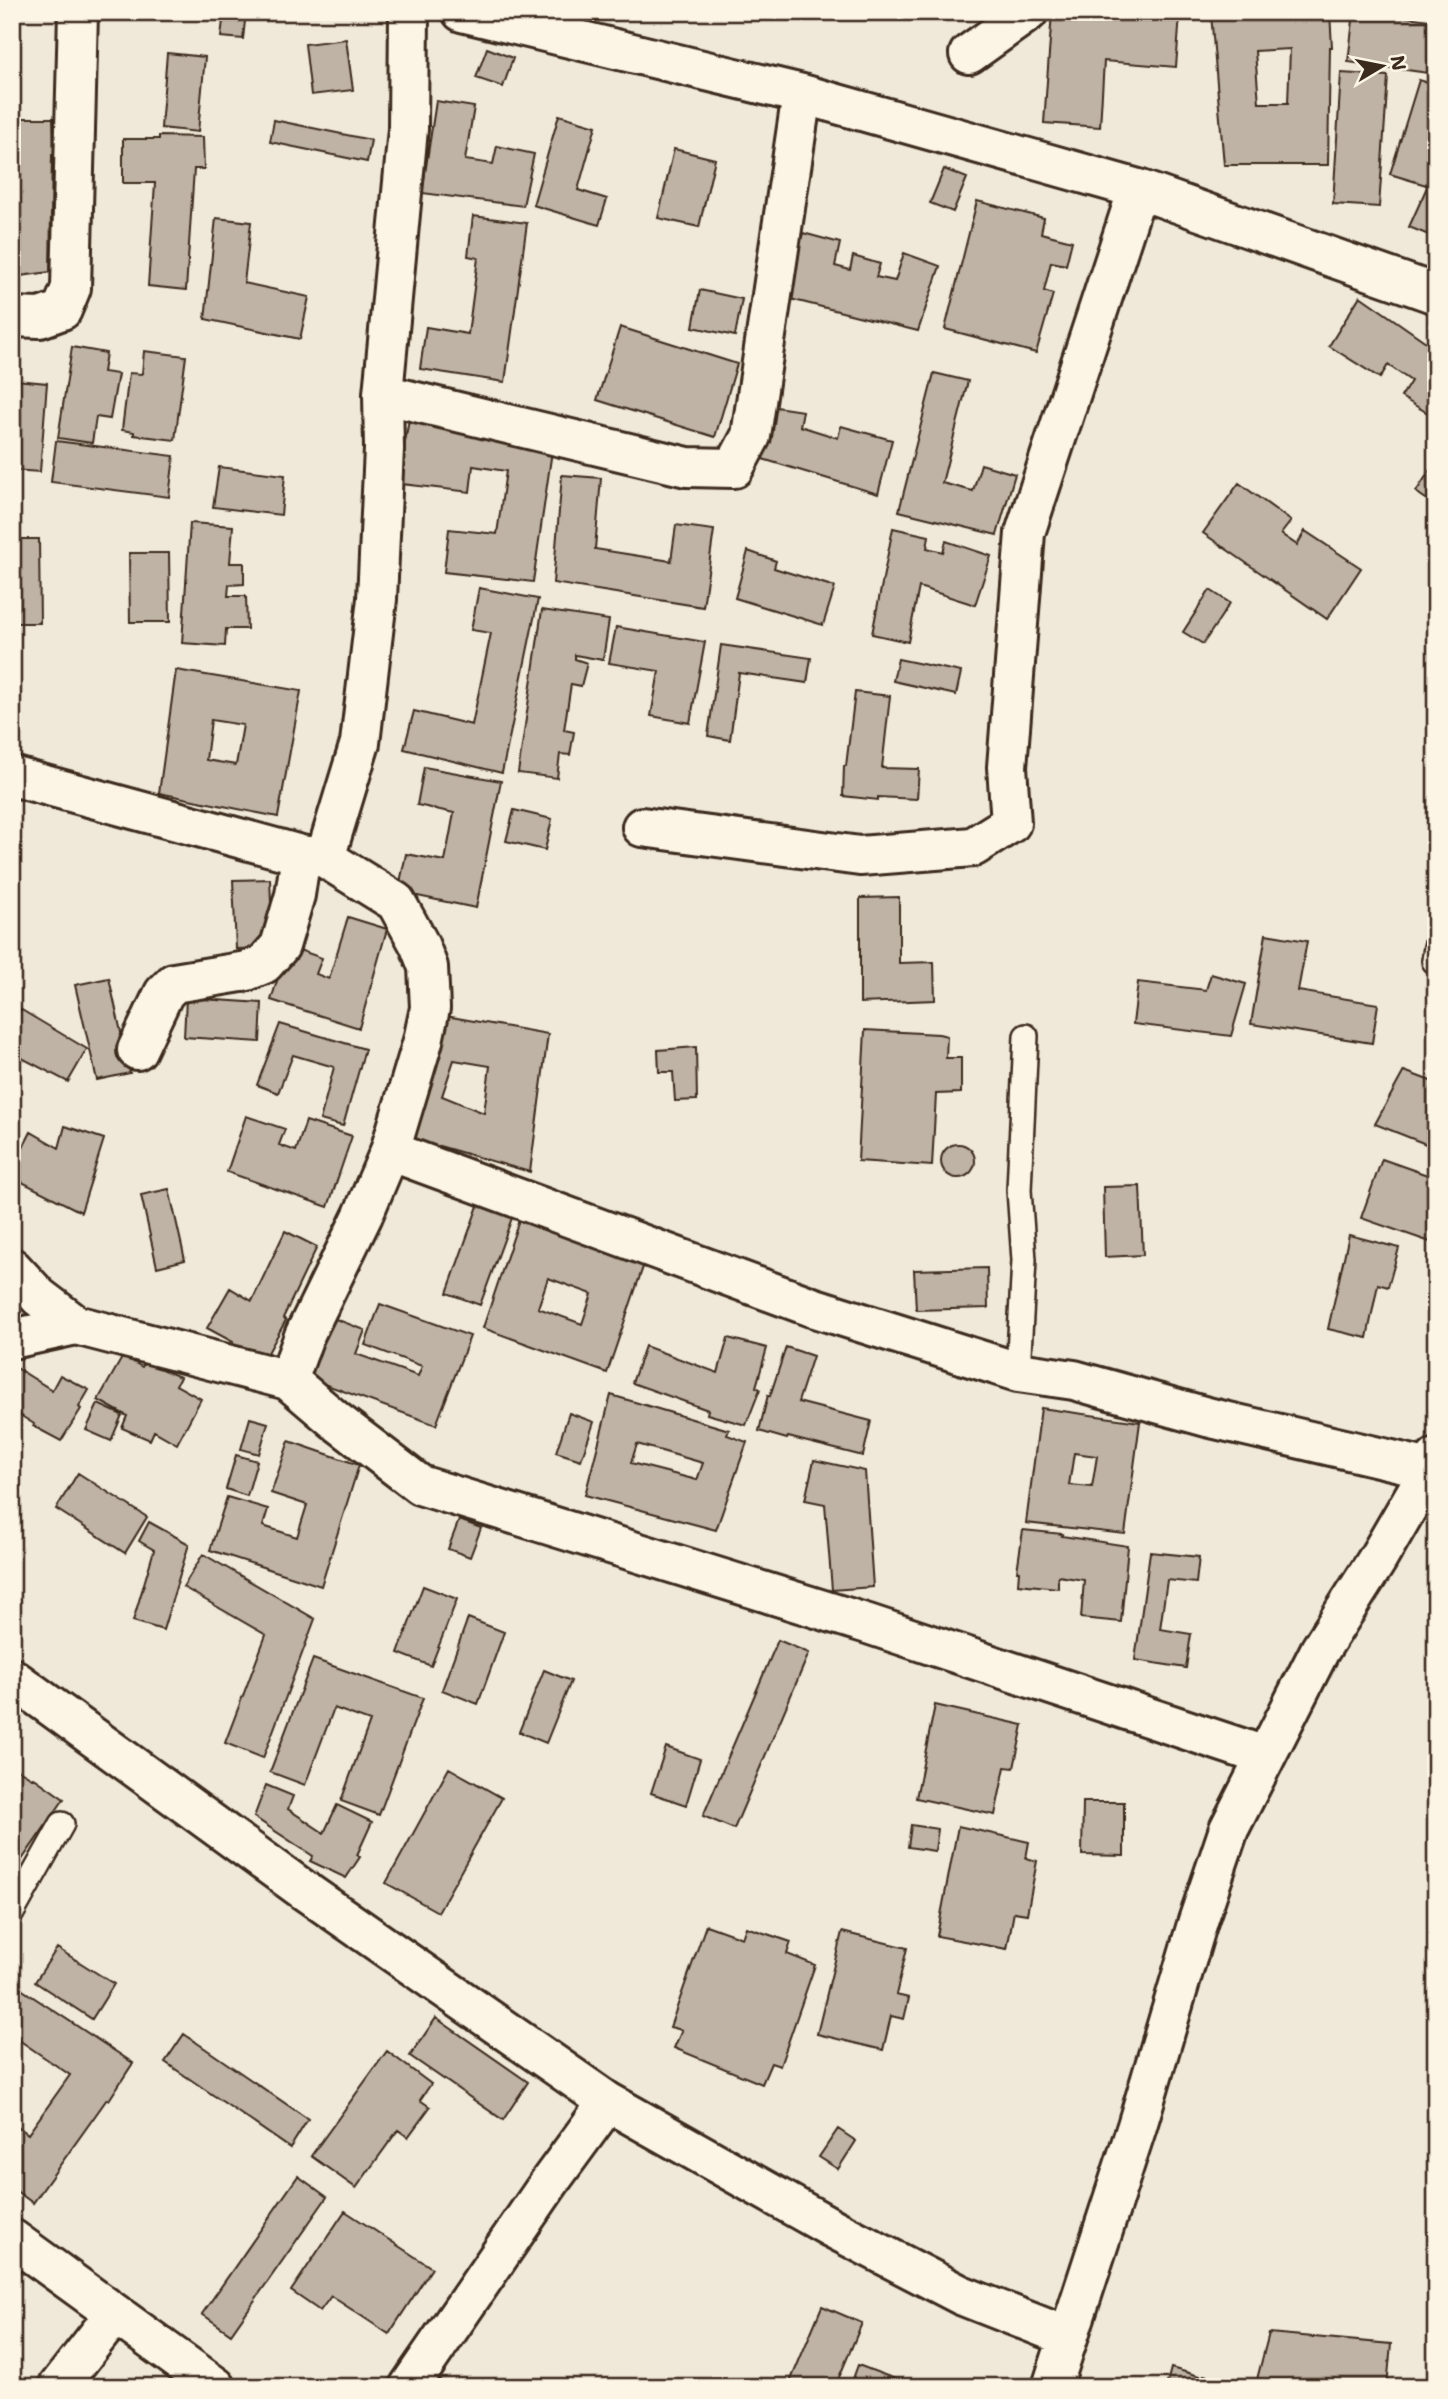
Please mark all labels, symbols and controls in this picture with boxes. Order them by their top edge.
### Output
north arrow [1346,32,1416,102]
text: N [1385,54,1412,73]

